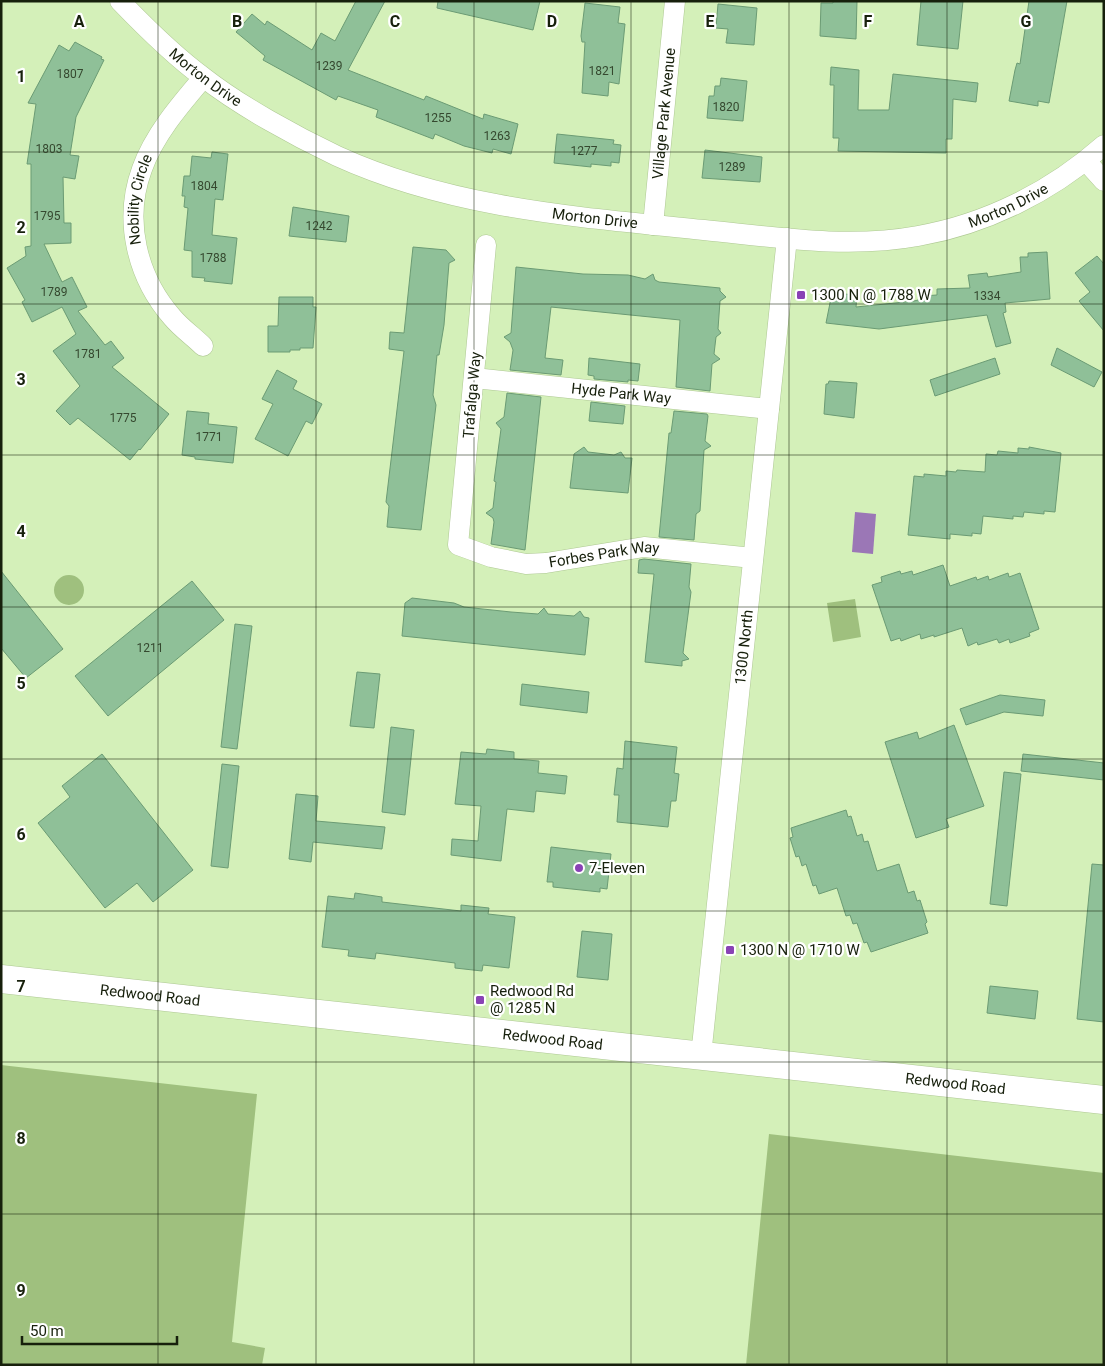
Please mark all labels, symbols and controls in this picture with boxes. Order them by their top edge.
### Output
text: A [74,12,85,31]
text: B [232,12,242,31]
text: C [390,12,400,31]
text: D [547,12,557,31]
text: E [706,12,715,31]
text: F [864,12,873,31]
text: G [1021,12,1032,31]
street label: Morton Drive [165,45,245,111]
street label: Village Park Avenue [649,47,679,180]
house number: 1239 [316,59,342,73]
house number: 1821 [589,64,615,78]
text: 1 [16,67,26,86]
house number: 1807 [57,67,84,81]
house number: 1820 [713,100,740,114]
house number: 1255 [425,111,452,125]
house number: 1263 [484,129,510,143]
house number: 1803 [36,142,62,156]
house number: 1277 [571,144,598,158]
street label: Nobility Circle [124,151,156,246]
house number: 1289 [719,160,745,174]
house number: 1804 [191,179,218,193]
street label: Morton Drive [966,179,1051,232]
street label: Morton Drive [551,204,639,232]
house number: 1795 [34,209,61,223]
text: 2 [16,218,26,237]
house number: 1242 [306,219,333,233]
house number: 1788 [200,251,227,265]
house number: 1789 [41,285,67,299]
place label: 1300 N @ 1788 W [811,286,931,304]
marker: 1300 N @ 1788 W [795,289,807,301]
house number: 1334 [974,289,1001,303]
house number: 1781 [75,347,101,361]
street label: Trafalga Way [459,351,485,439]
text: 3 [16,370,26,389]
street label: Hyde Park Way [570,379,672,408]
house number: 1775 [110,411,137,425]
house number: 1771 [196,430,222,444]
text: 4 [16,522,26,541]
street label: Forbes Park Way [547,538,660,571]
street label: 1300 North [731,609,757,686]
house number: 1211 [137,641,163,655]
text: 5 [16,674,26,693]
text: 6 [16,825,26,844]
place label: 7-Eleven [589,859,645,877]
marker: 7-Eleven [573,862,585,874]
place label: 1300 N @ 1710 W [740,941,860,959]
marker: 1300 N @ 1710 W [724,944,736,956]
text: 7 [16,977,26,996]
street label: Redwood Road [99,981,201,1010]
place label: Redwood Rd @ 1285 N [490,982,574,1017]
marker: Redwood Rd @ 1285 N [474,994,486,1006]
street label: Redwood Road [502,1025,604,1054]
street label: Redwood Road [904,1069,1006,1098]
text: 8 [16,1129,26,1148]
text: 9 [16,1281,26,1300]
scale bar [22,1314,178,1346]
text: 50 m [30,1322,64,1340]

